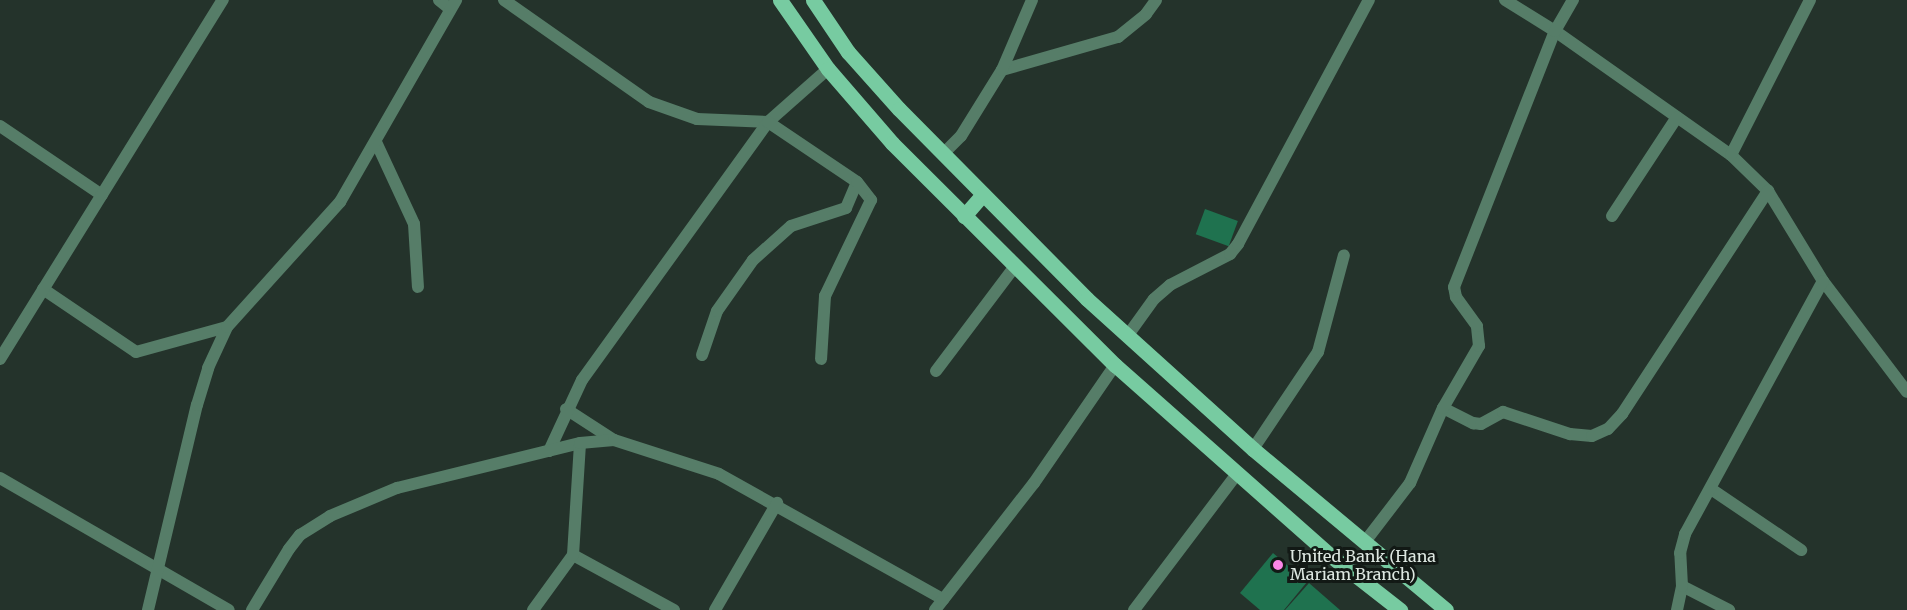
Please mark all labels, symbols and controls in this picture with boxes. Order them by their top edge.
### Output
place label: United Bank (Hana Mariam Branch) [1290,546,1436,584]
marker: United Bank (Hana Mariam Branch) [1271,558,1285,572]

